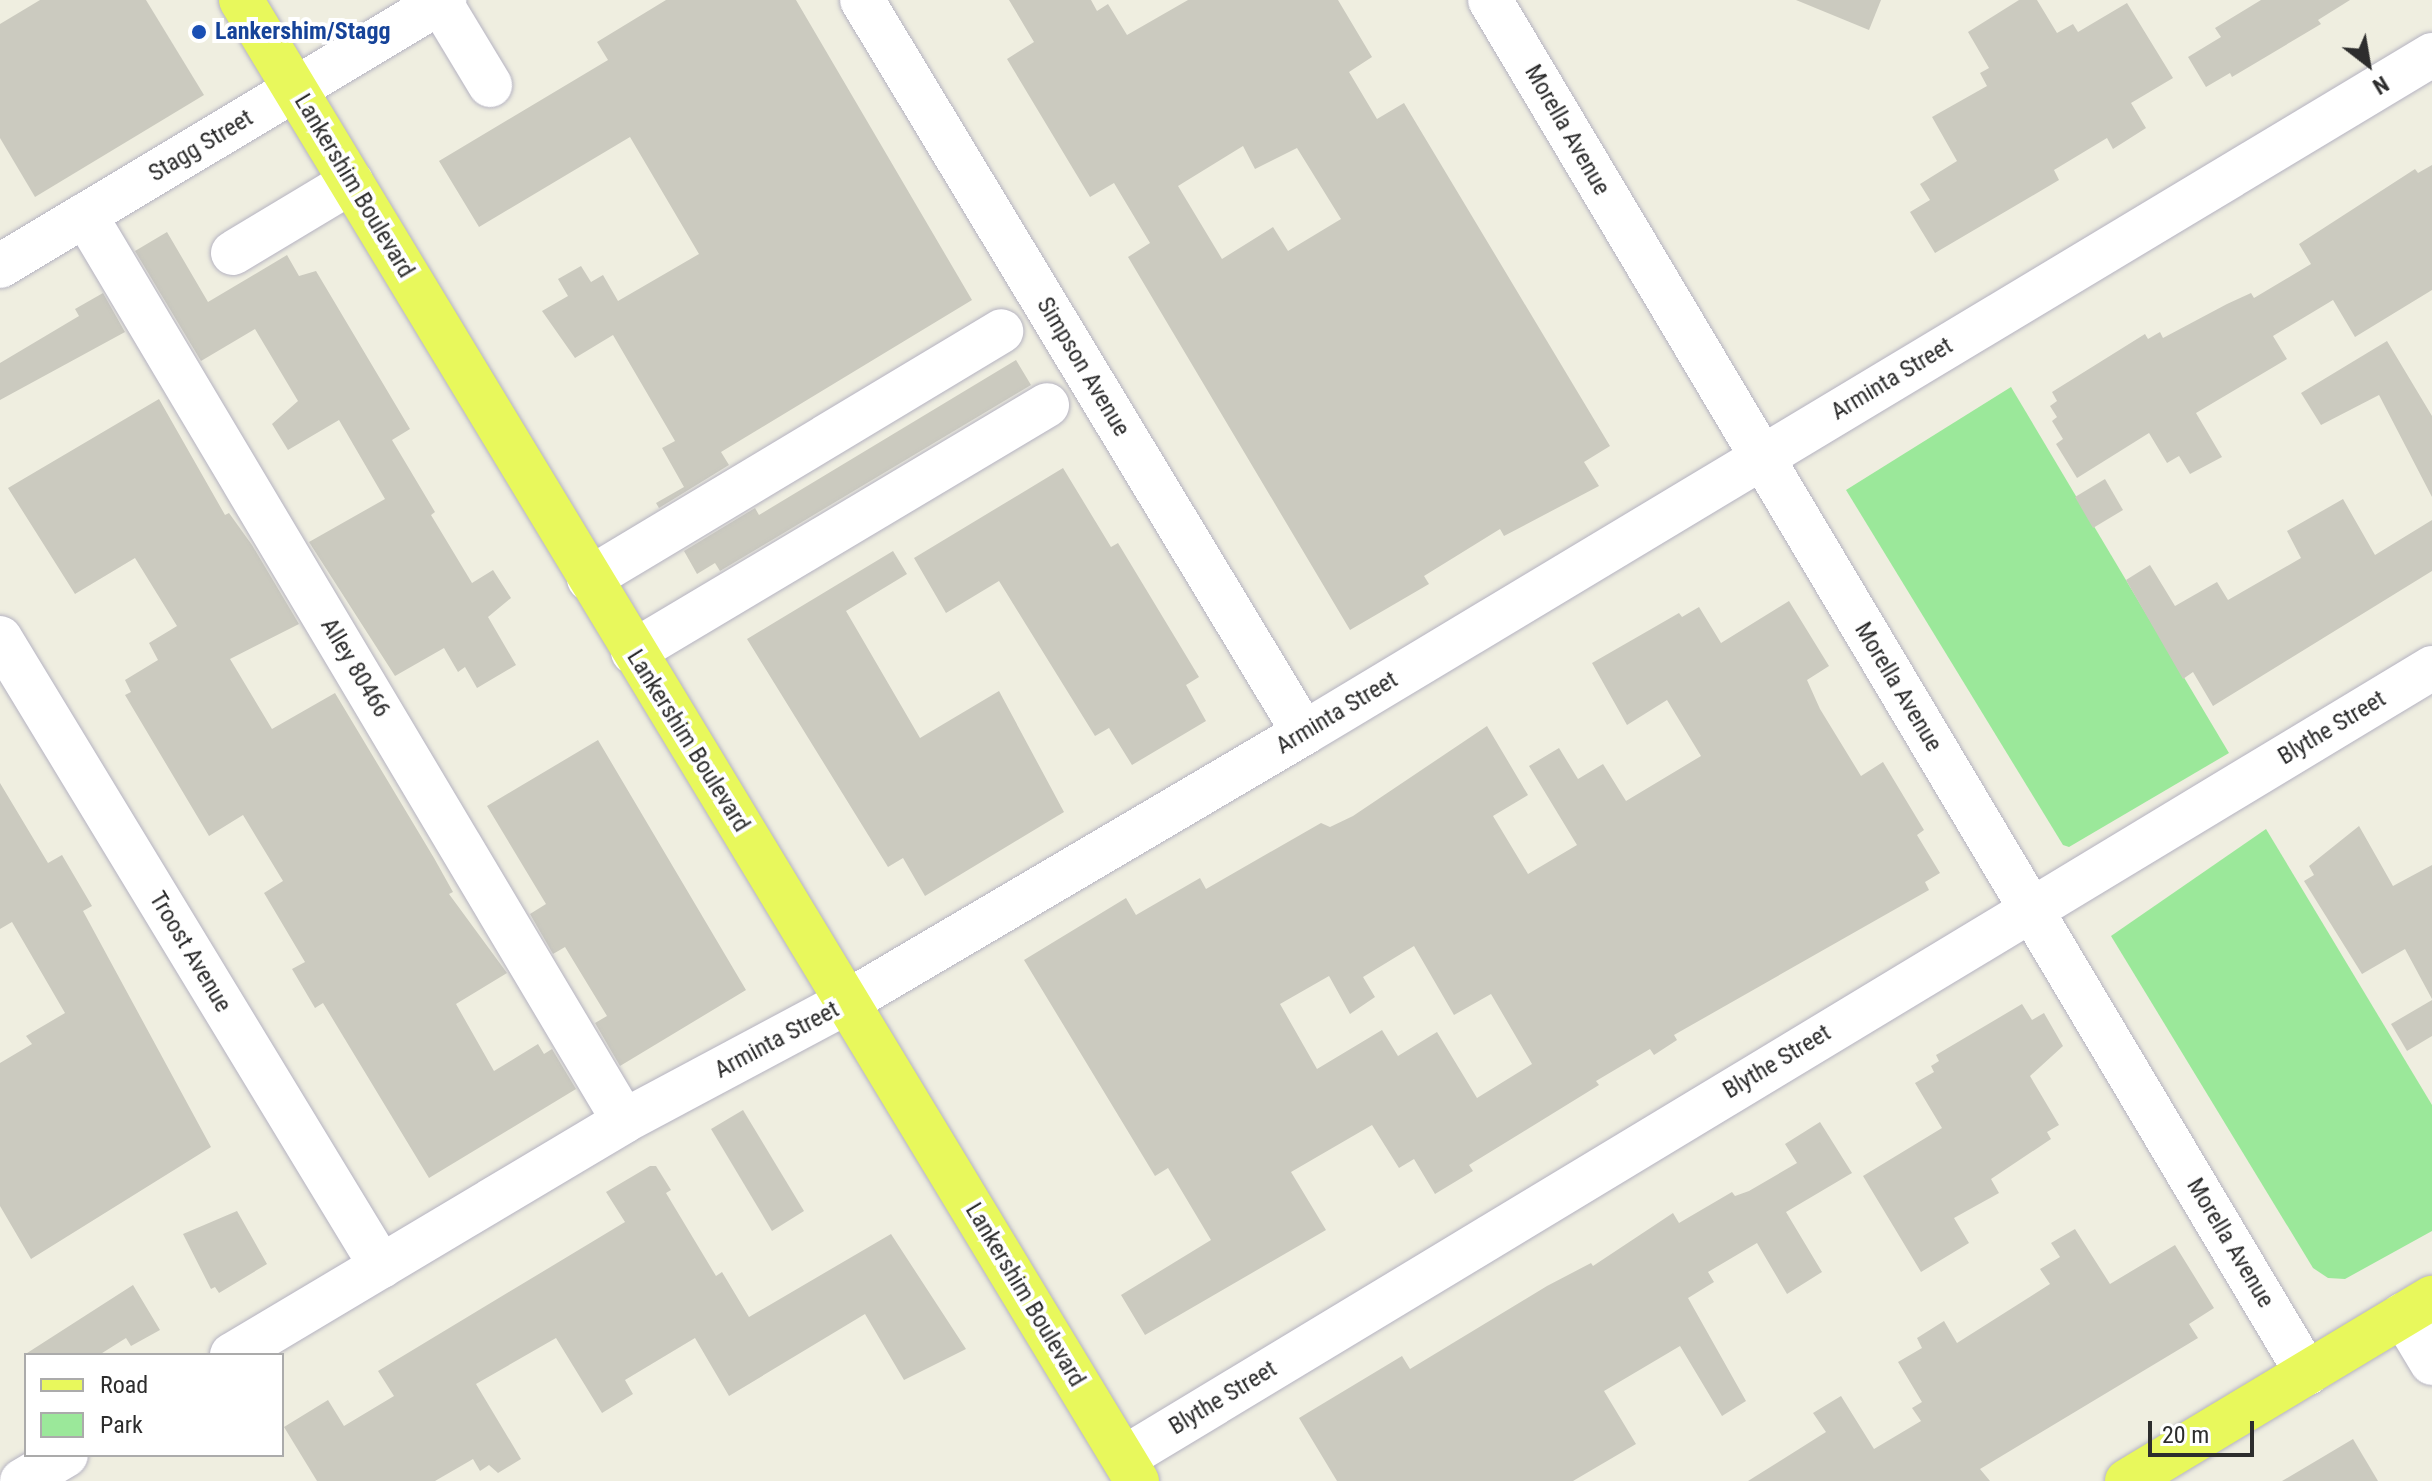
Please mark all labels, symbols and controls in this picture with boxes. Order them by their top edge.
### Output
place label: Lankershim/Stagg [215,18,391,46]
marker: Lankershim/Stagg [190,23,208,41]
north arrow [2328,24,2408,104]
street label: Morella Avenue [1518,60,1616,200]
text: N [2368,71,2393,99]
street label: Lankershim Boulevard [288,89,420,283]
street label: Stagg Street [144,104,258,188]
street label: Simpson Avenue [1030,292,1136,442]
street label: Arminta Street [1826,331,1958,427]
street label: Alley 80466 [314,613,396,723]
street label: Morella Avenue [1848,617,1948,757]
street label: Lankershim Boulevard [620,645,756,837]
street label: Arminta Street [1271,665,1403,761]
street label: Blythe Street [2273,685,2391,771]
street label: Troost Avenue [143,887,237,1017]
street label: Arminta Street [710,995,844,1085]
street label: Blythe Street [1718,1019,1836,1105]
street label: Morella Avenue [2180,1173,2280,1313]
street label: Lankershim Boulevard [959,1198,1091,1392]
legend [24,1353,284,1457]
street label: Blythe Street [1164,1355,1282,1441]
text: Road [100,1371,148,1399]
scale bar [2152,1405,2258,1455]
text: Park [100,1411,143,1439]
text: 20 m [2162,1421,2209,1449]

